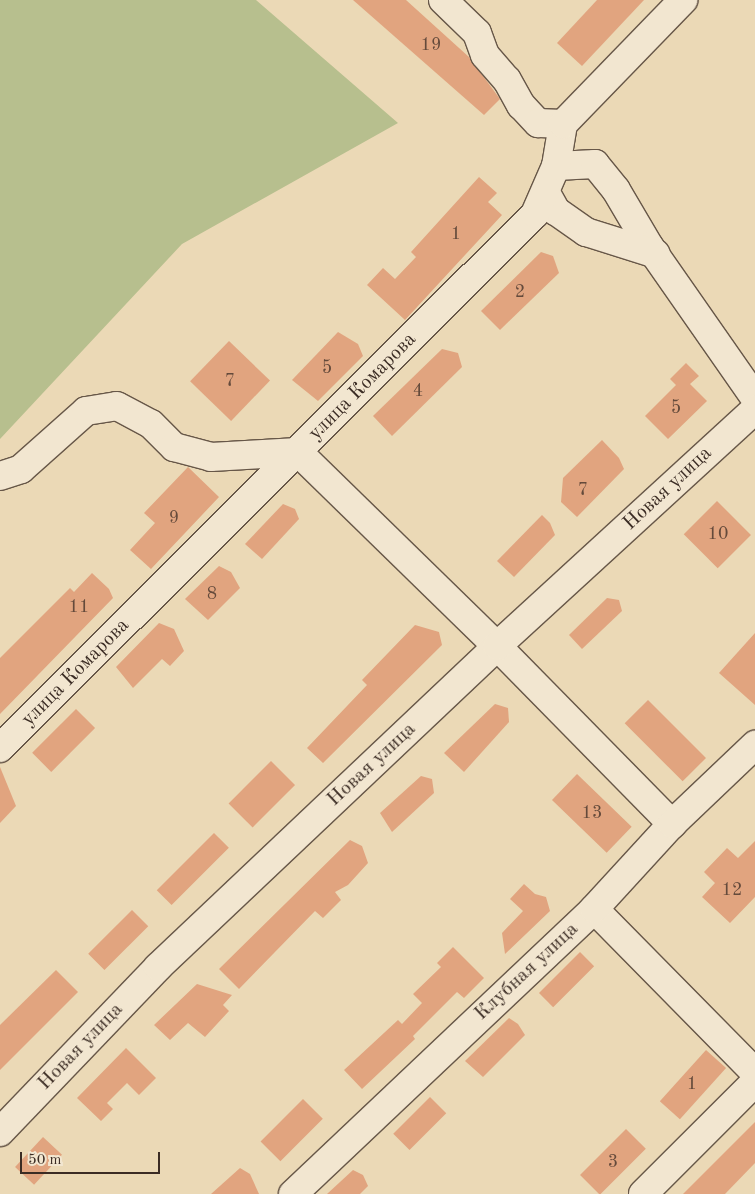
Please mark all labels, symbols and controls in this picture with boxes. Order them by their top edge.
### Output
house number: 19 [421,34,441,56]
house number: 1 [451,223,461,245]
house number: 2 [515,281,525,303]
street label: улица Комарова [304,328,422,446]
house number: 5 [322,357,332,379]
house number: 7 [225,370,235,392]
house number: 4 [413,380,423,402]
house number: 5 [671,397,681,419]
street label: Новая улица [619,442,717,536]
house number: 7 [578,479,588,501]
house number: 9 [169,507,179,529]
house number: 10 [708,523,728,545]
house number: 8 [207,583,217,605]
house number: 11 [69,596,89,618]
street label: улица Комарова [17,614,135,732]
street label: Новая улица [323,718,421,812]
house number: 13 [582,802,602,824]
house number: 12 [722,879,742,901]
street label: Клубная улица [470,918,584,1026]
street label: Новая улица [33,998,129,1096]
house number: 1 [687,1073,697,1095]
scale bar [22,1142,162,1174]
house number: 3 [608,1151,618,1173]
text: 50 m [28,1153,62,1168]

